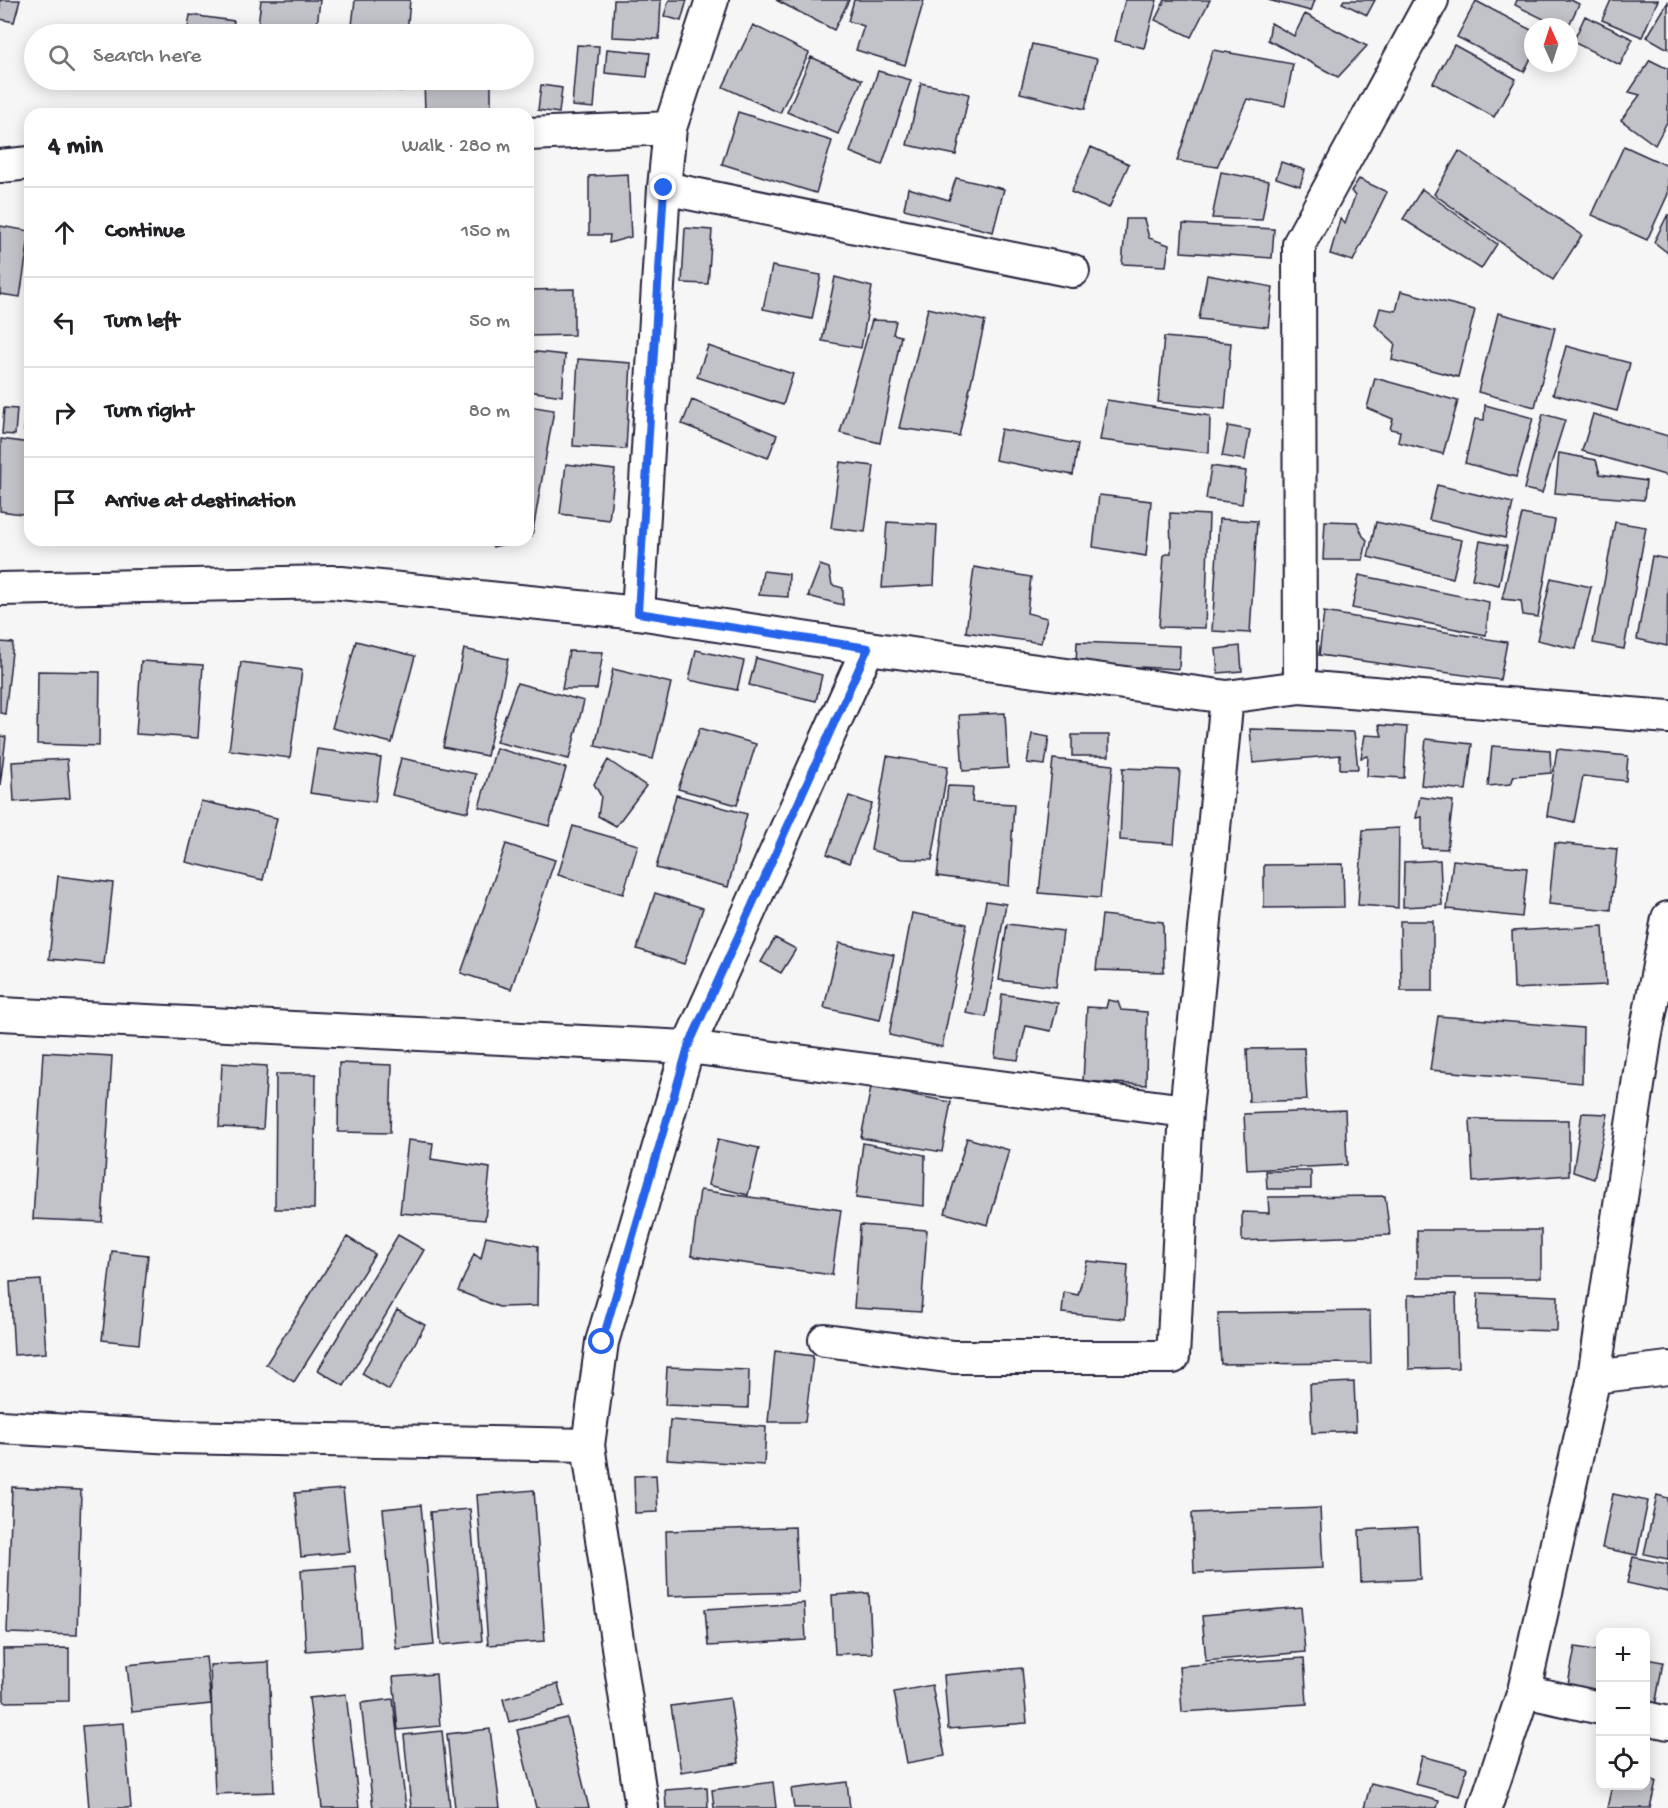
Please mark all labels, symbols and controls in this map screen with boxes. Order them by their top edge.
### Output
north arrow [1524,18,1578,72]
search box [24,24,534,90]
icon: search [45,41,78,74]
text: Search here [93,44,201,70]
text: 4 min [48,132,103,163]
text: Walk · 280 m [402,136,510,159]
route end [650,174,676,200]
icon: ahead [48,216,81,249]
text: Continue [105,219,185,245]
text: 150 m [461,221,510,244]
icon: left [48,306,81,339]
text: Turn left [105,309,179,335]
text: 50 m [469,311,510,334]
icon: right [48,396,81,429]
text: Turn right [105,399,193,425]
text: 80 m [469,401,510,424]
icon: arrive [48,486,81,519]
text: Arrive at destination [105,489,295,515]
route start [588,1328,614,1354]
map controls [1596,1628,1650,1790]
button: + [1596,1628,1650,1682]
button: − [1596,1682,1650,1736]
button: locate [1596,1736,1650,1790]

